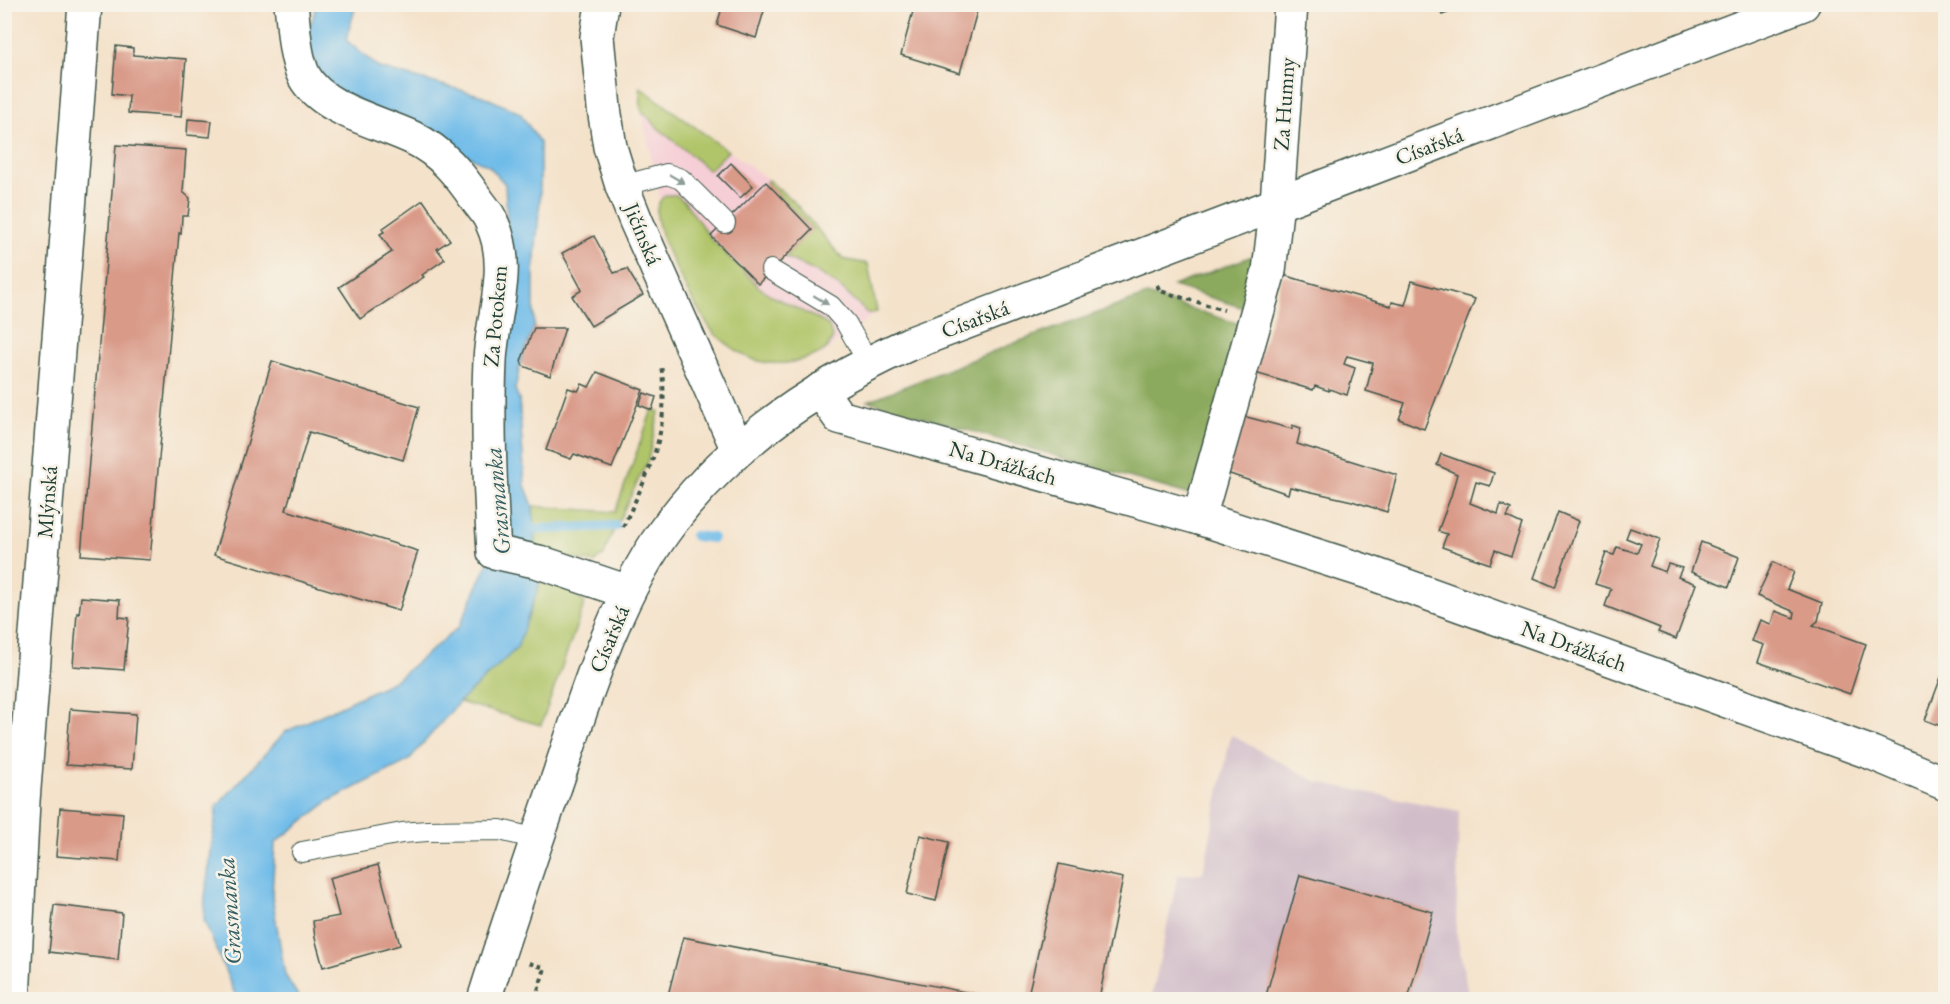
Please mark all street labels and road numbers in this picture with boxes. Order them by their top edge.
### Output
street label: Za Humny [1266,56,1302,152]
street label: Císařská [1391,120,1467,172]
street label: Jičínská [616,197,669,270]
street label: Za Potokem [476,264,514,368]
street label: Císařská [937,293,1013,345]
street label: Na Drážkách [946,434,1060,492]
street label: Mlýnská [30,465,64,539]
street label: Císařská [582,601,636,677]
street label: Na Drážkách [1517,613,1631,679]

